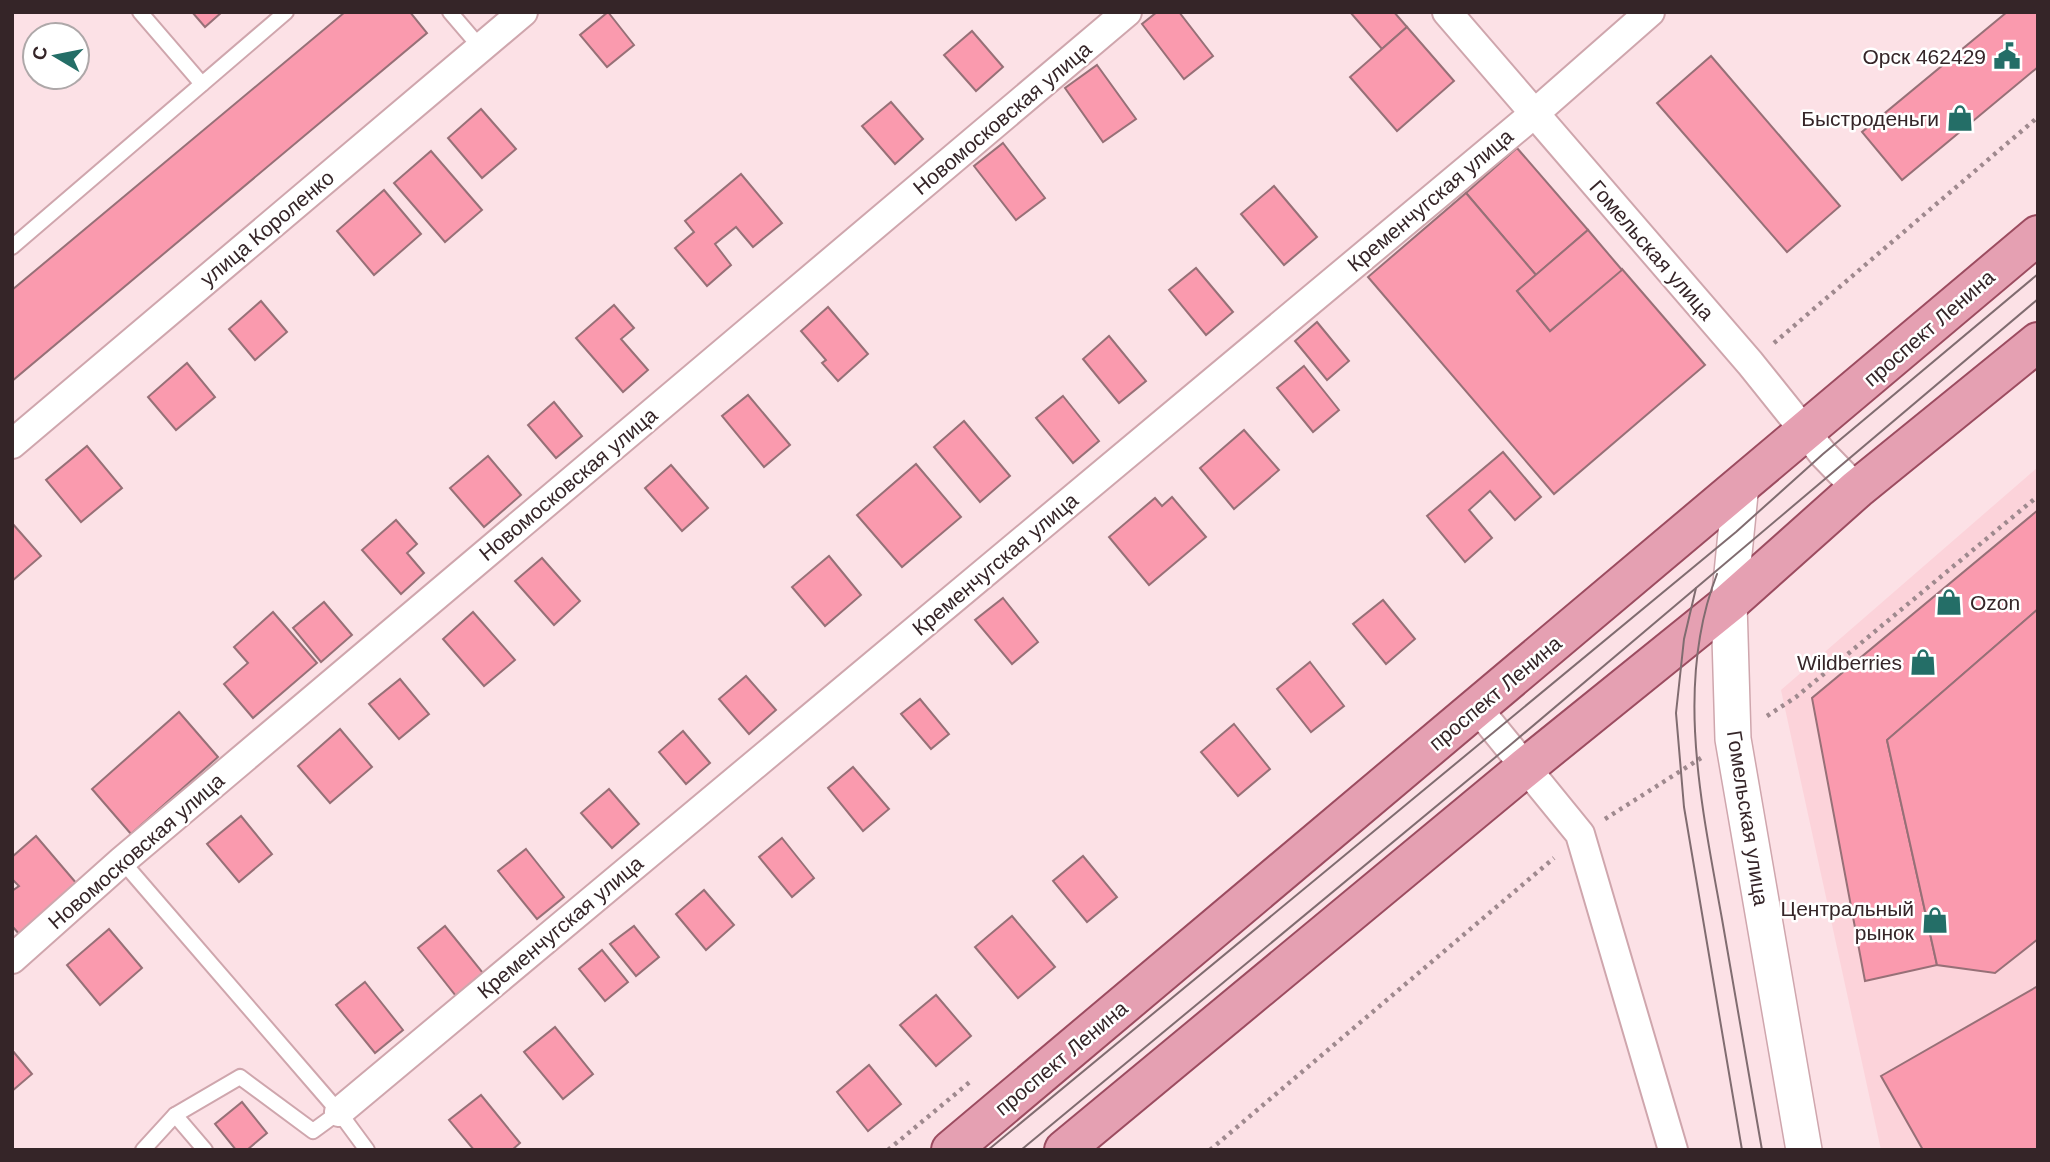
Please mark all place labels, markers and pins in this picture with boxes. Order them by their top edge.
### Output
public building icon: Орск 462429 [1992,41,2022,71]
place label: Орск 462429 [1862,45,1986,68]
shop icon: Быстроденьги [1945,103,1975,133]
place label: Быстроденьги [1801,107,1939,130]
shop icon: Ozon [1934,587,1964,617]
place label: Ozon [1970,591,2020,614]
shop icon: Wildberries [1908,647,1938,677]
place label: Wildberries [1797,651,1902,674]
place label: Центральный рынок [1781,897,1915,944]
shop icon: Центральный рынок [1920,905,1950,935]

